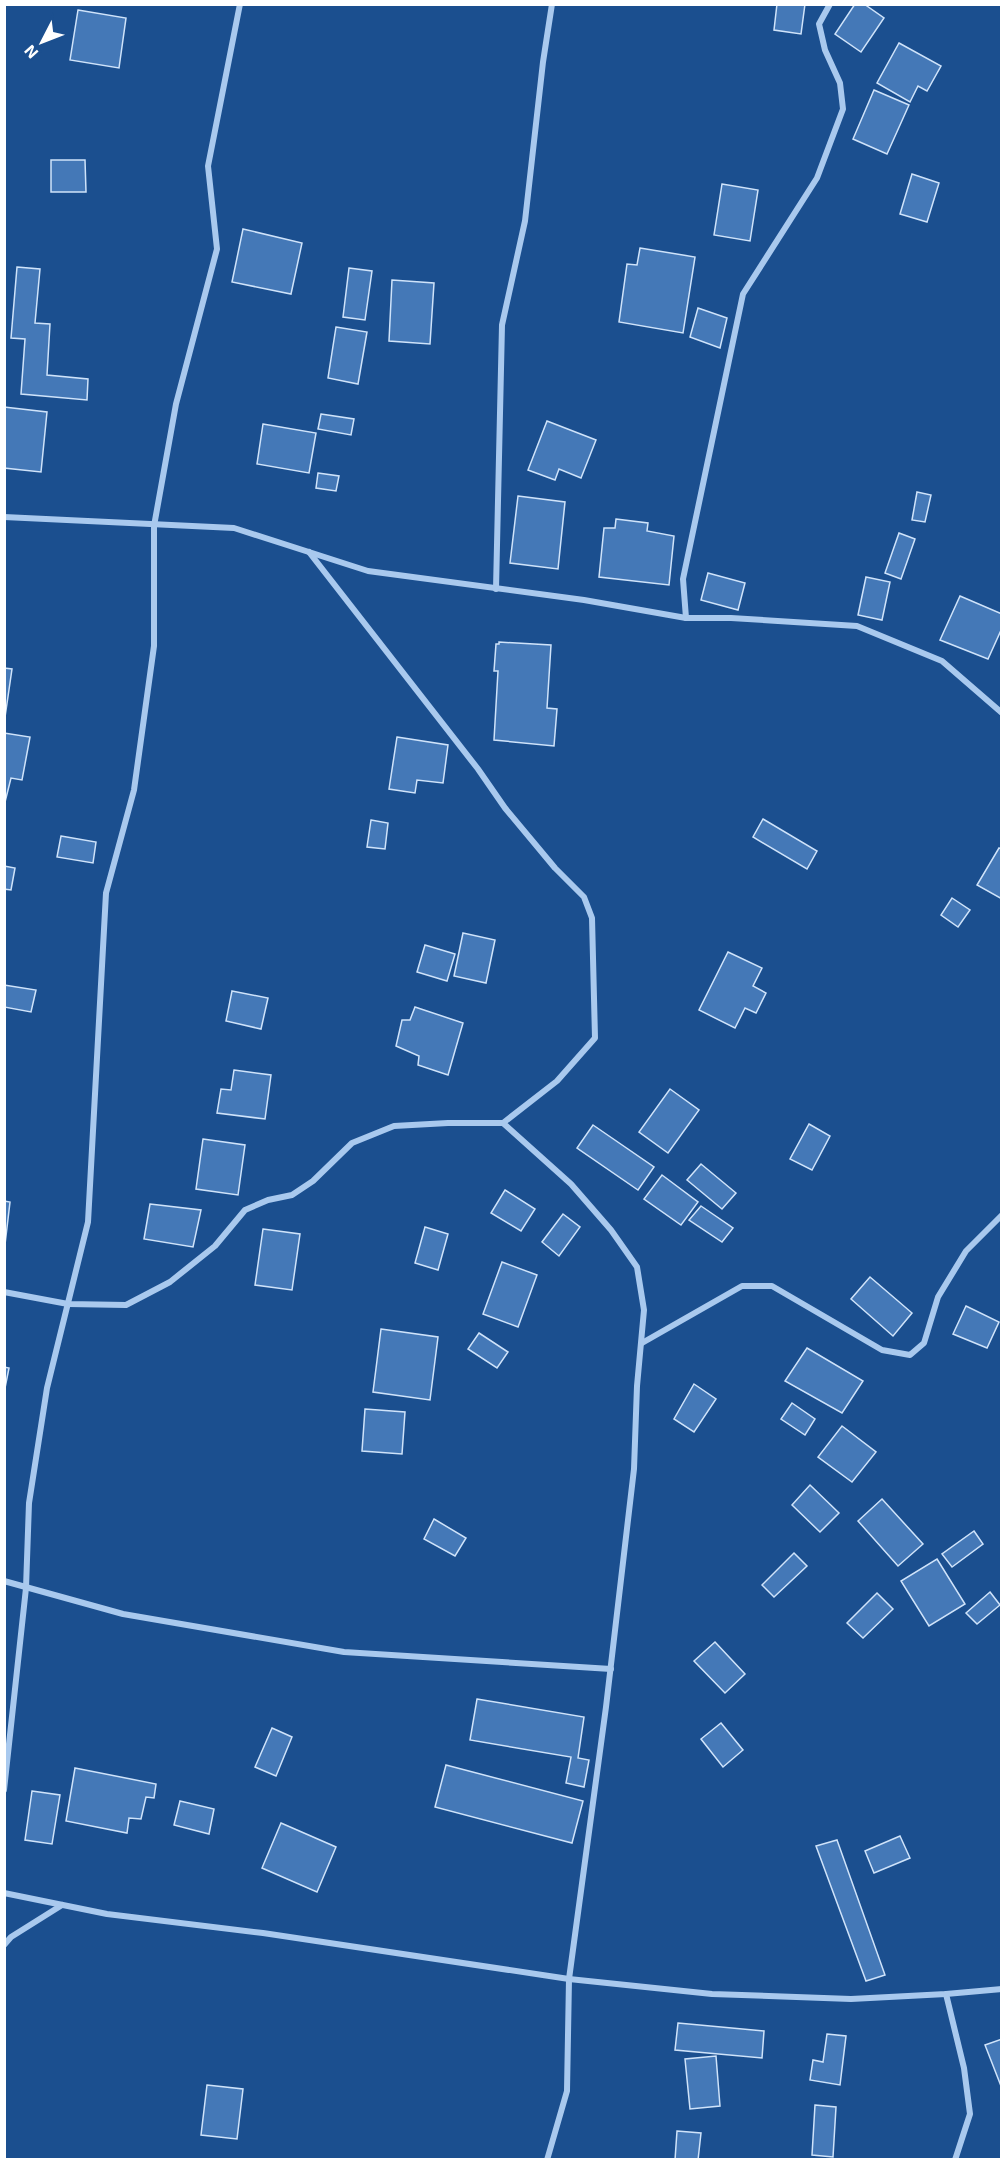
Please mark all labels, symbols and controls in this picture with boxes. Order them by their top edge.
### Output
north arrow [12,12,72,72]
text: N [20,42,41,63]

